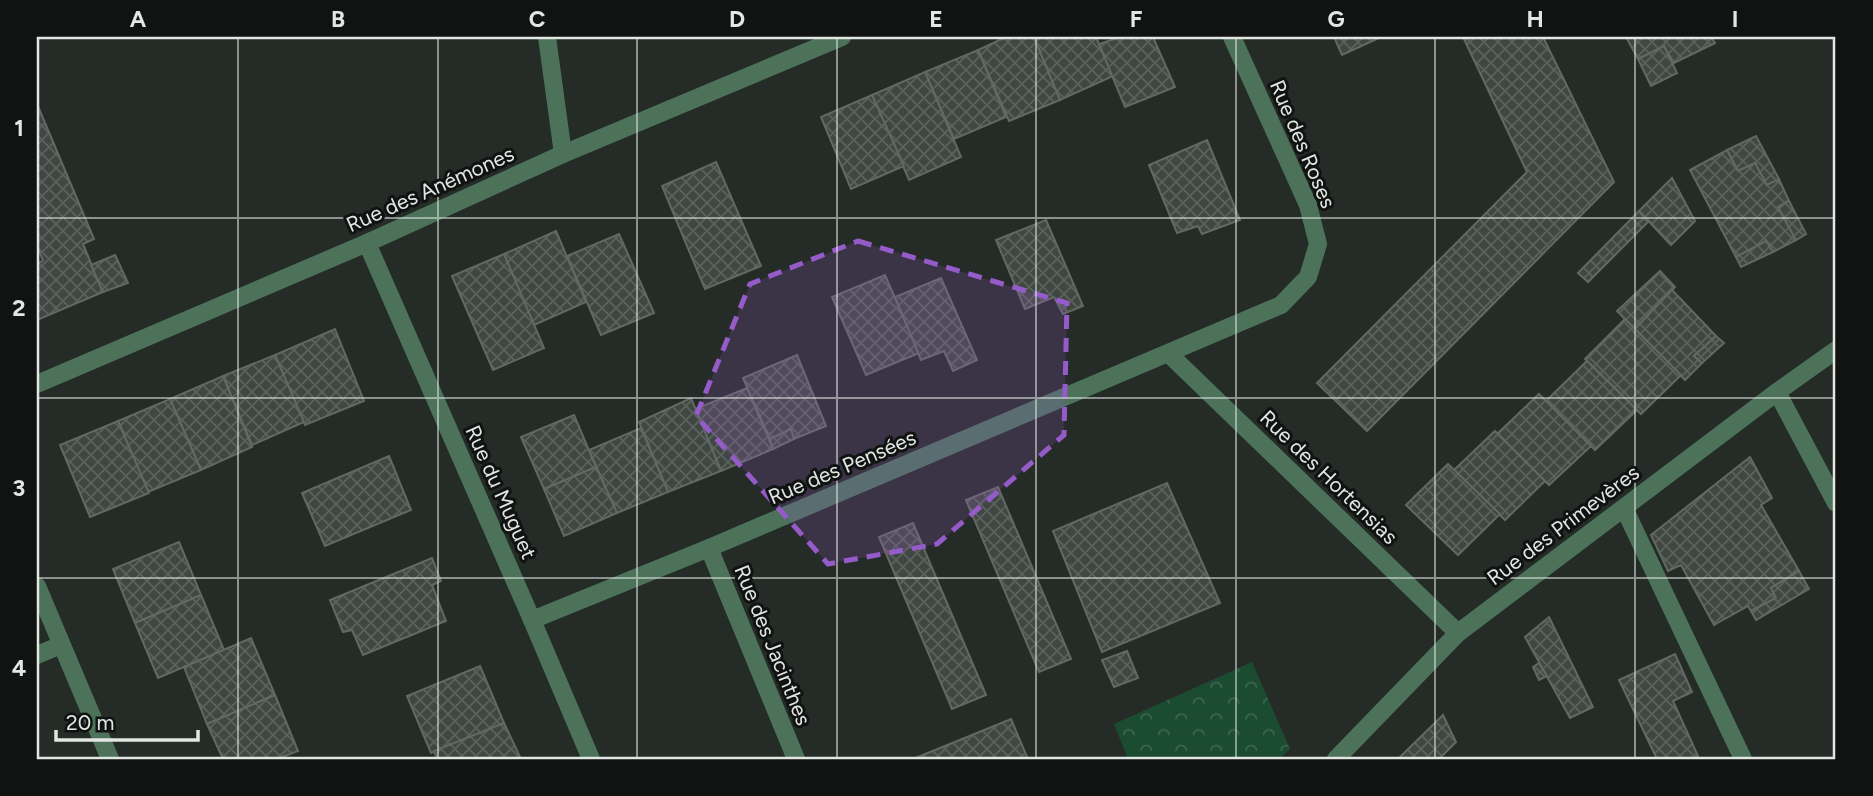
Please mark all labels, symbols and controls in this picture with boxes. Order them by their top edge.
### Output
text: A [130,5,147,33]
text: B [331,5,345,33]
text: C [529,5,546,33]
text: D [729,5,745,33]
text: E [929,5,943,33]
text: F [1130,5,1143,33]
text: G [1327,5,1345,33]
text: H [1526,5,1544,33]
text: I [1732,5,1738,33]
street label: Rue des Roses [1265,76,1341,212]
text: 1 [14,114,24,142]
street label: Rue des Anémones [342,141,518,237]
text: 2 [12,294,26,322]
street label: Rue des Hortensias [1255,405,1403,549]
street label: Rue du Muguet [460,421,542,563]
street label: Rue des Pensées [764,425,920,509]
street label: Rue des Primevères [1482,460,1644,590]
text: 3 [13,474,25,502]
street label: Rue des Jacinthes [729,561,817,729]
text: 4 [12,654,26,682]
scale bar [56,698,198,742]
text: 20 m [66,710,114,735]

